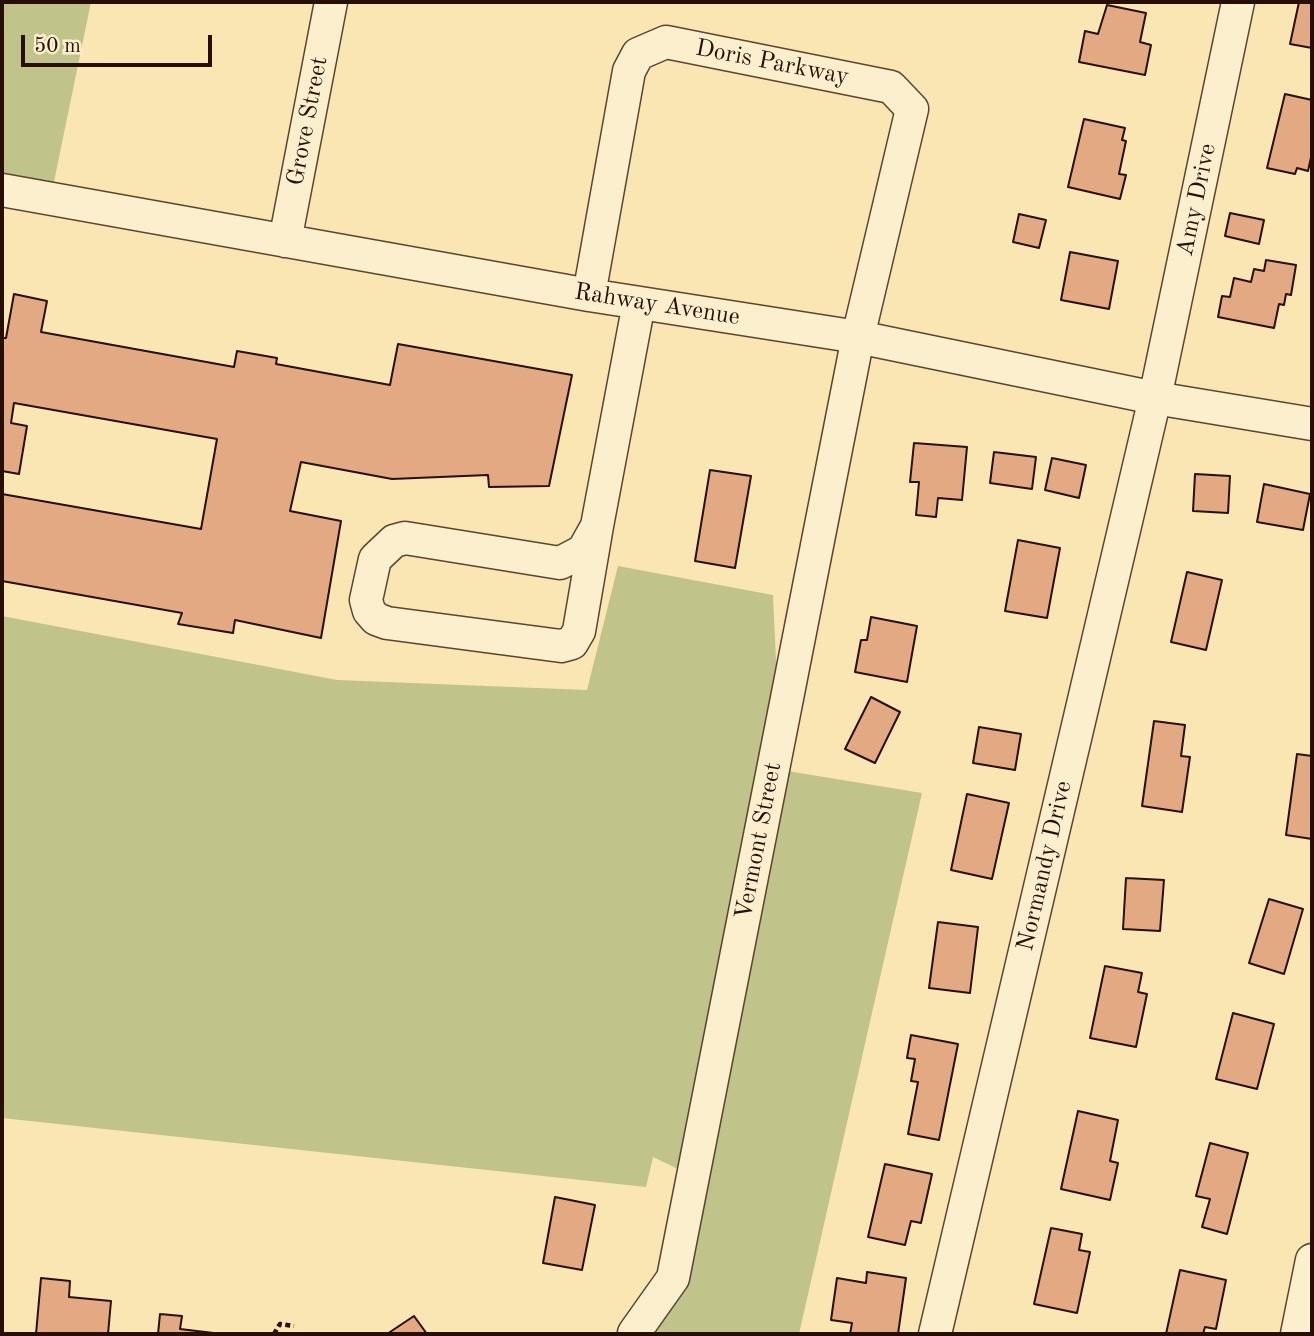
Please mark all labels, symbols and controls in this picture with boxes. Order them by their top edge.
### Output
scale bar [24,21,215,65]
street label: Doris Parkway [693,34,851,92]
text: 50 m [34,36,81,57]
street label: Grove Street [281,54,335,188]
street label: Amy Drive [1171,141,1223,259]
street label: Rahway Avenue [572,278,742,332]
street label: Vermont Street [730,760,788,922]
street label: Normandy Drive [1011,778,1079,954]

